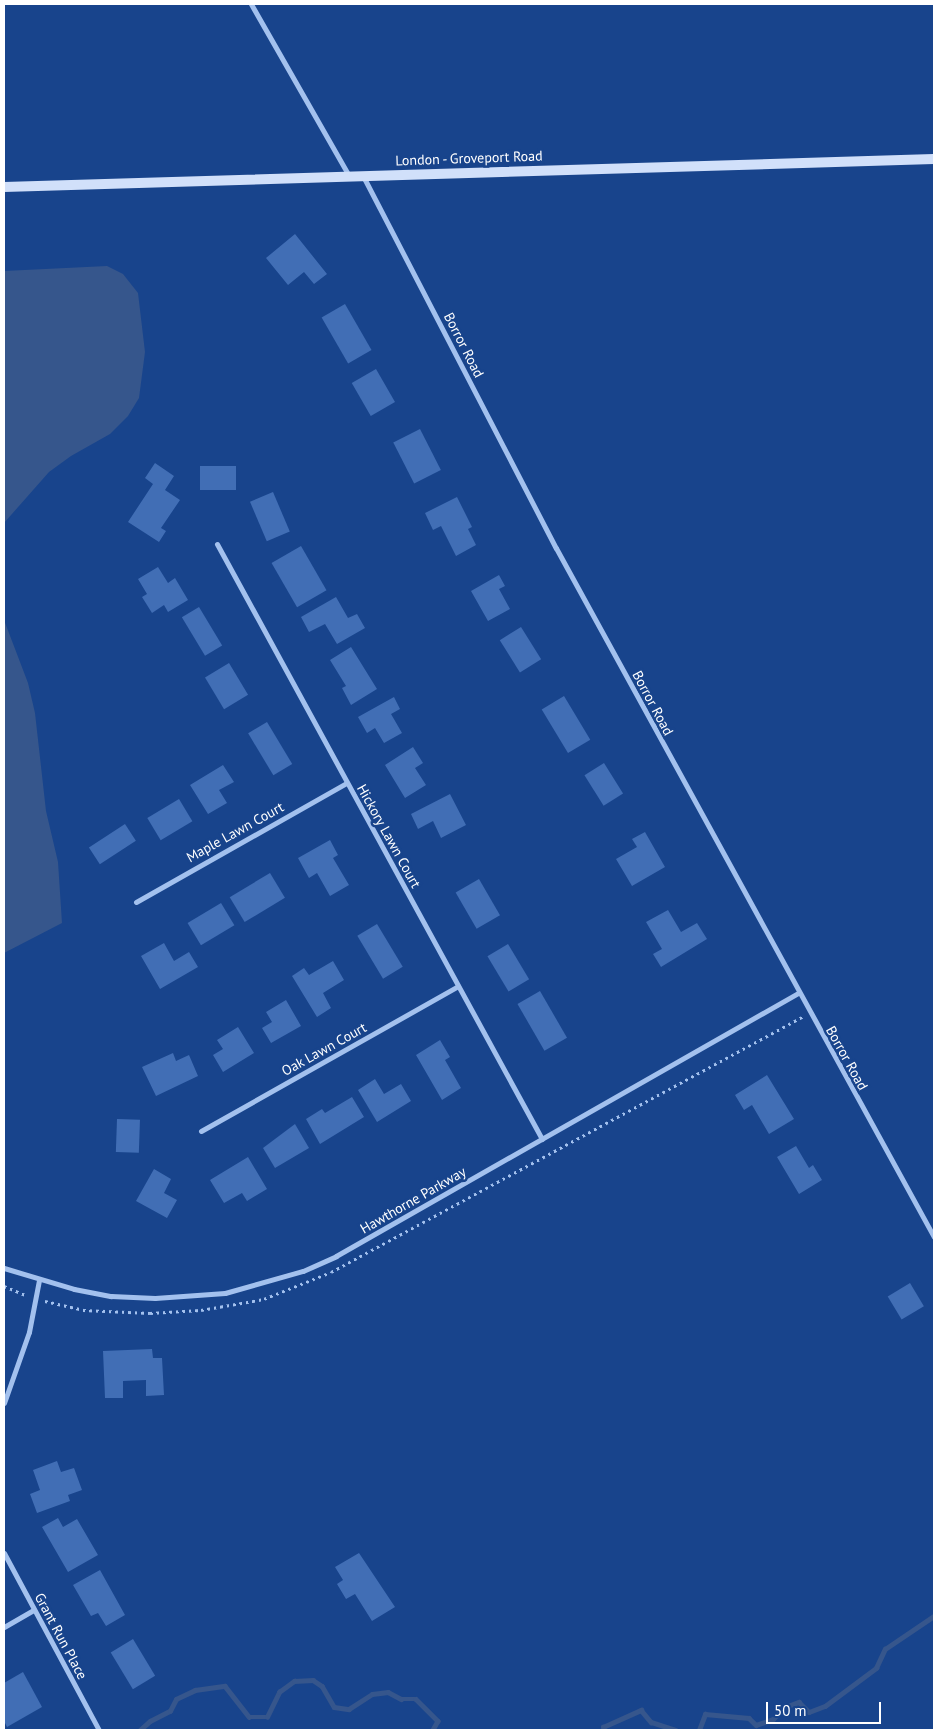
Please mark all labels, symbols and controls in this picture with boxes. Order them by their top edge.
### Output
street label: London - Groveport Road [394,147,544,169]
street label: Borror Road [440,310,488,380]
street label: Borror Road [629,668,677,738]
street label: Hickory Lawn Court [353,781,425,891]
street label: Maple Lawn Court [183,798,287,866]
street label: Oak Lawn Court [278,1019,370,1079]
street label: Borror Road [822,1023,872,1093]
street label: Hawthorne Parkway [357,1163,469,1237]
street label: Grant Run Place [31,1590,91,1682]
scale bar [768,1692,883,1724]
text: 50 m [774,1701,807,1720]

